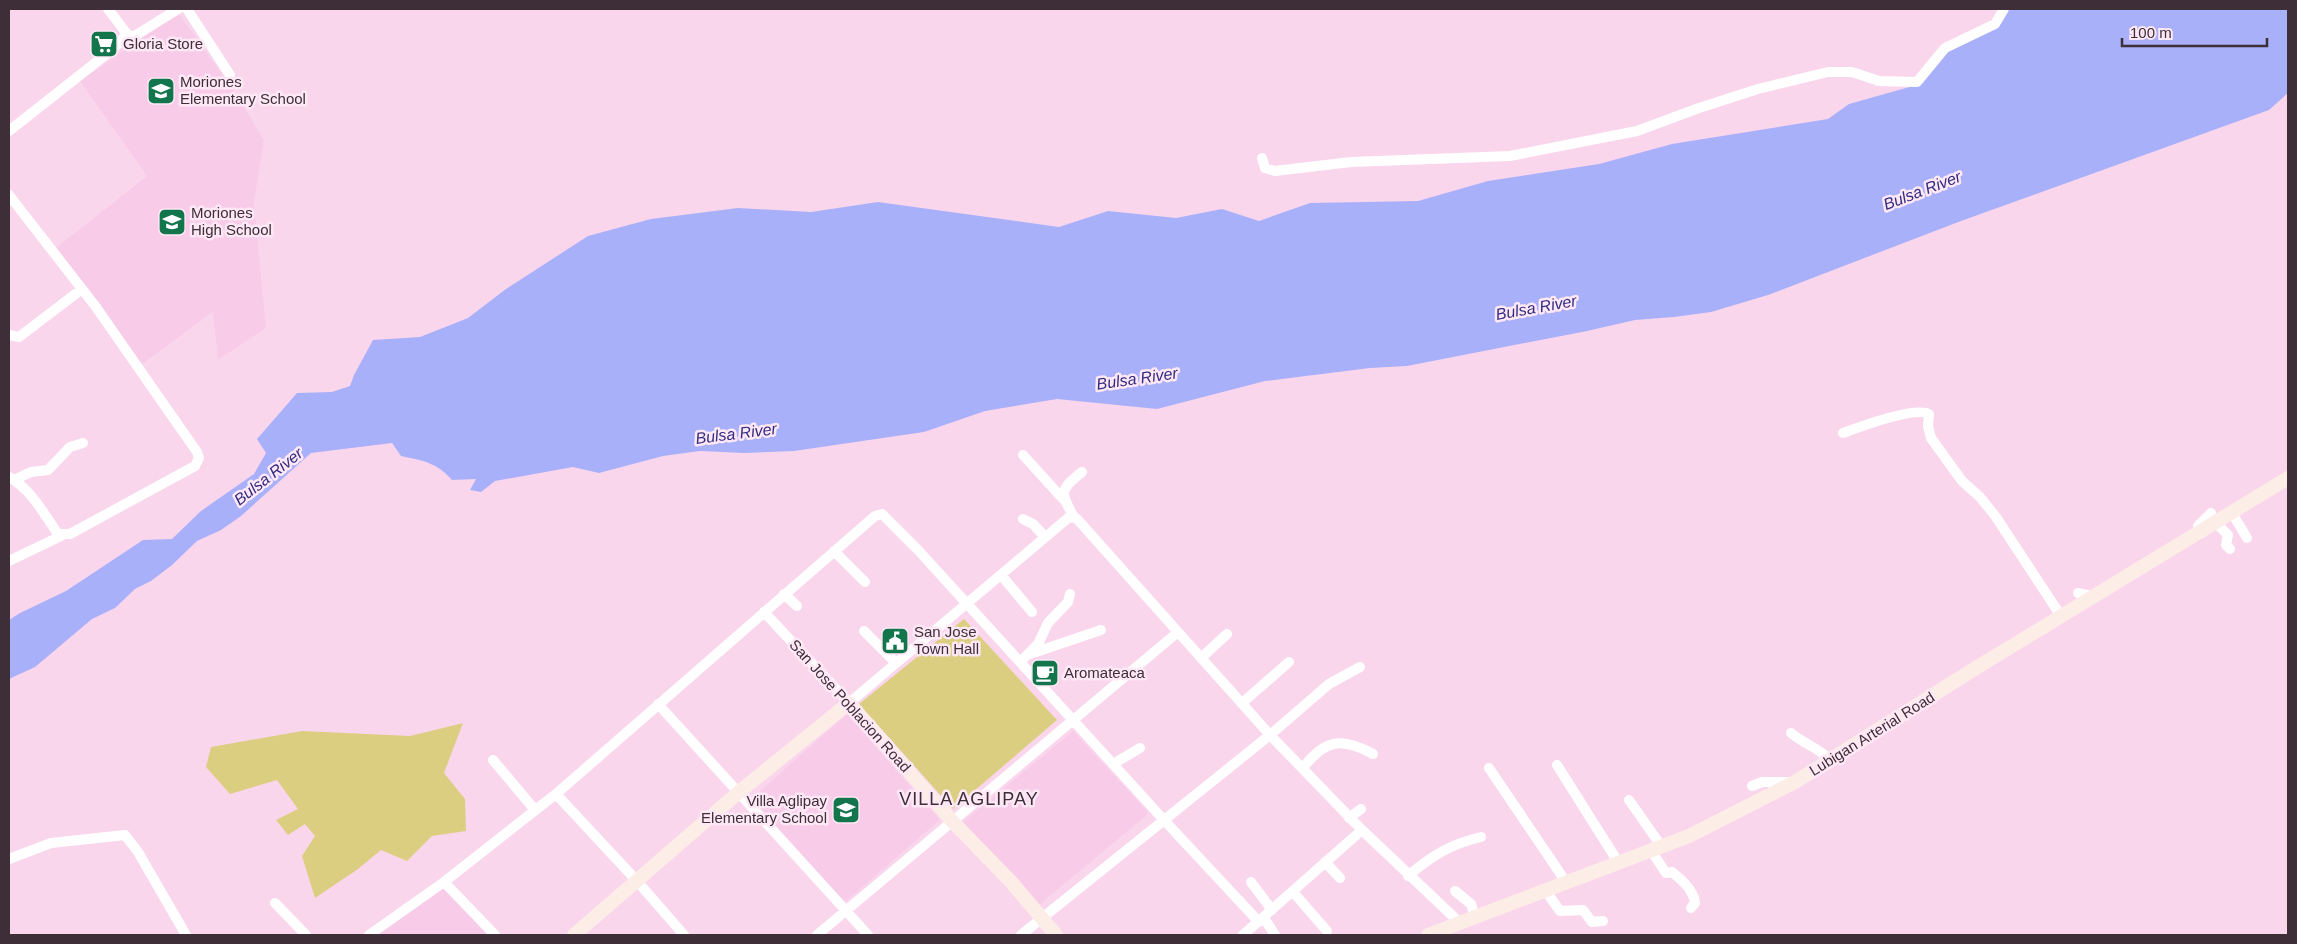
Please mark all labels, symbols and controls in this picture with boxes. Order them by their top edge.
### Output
scale bar [2122,15,2267,47]
text: 100 m [2130,24,2172,41]
supermarket icon: Gloria Store [89,29,119,59]
place label: Gloria Store [123,35,203,52]
place label: Moriones Elementary School [180,73,306,107]
school or university icon: Moriones Elementary School [146,76,176,106]
water label: Bulsa River [1881,168,1964,213]
place label: Moriones High School [191,204,272,238]
school or university icon: Moriones High School [157,207,187,237]
water label: Bulsa River [1494,292,1579,323]
water label: Bulsa River [1095,364,1179,393]
water label: Bulsa River [694,420,778,447]
water label: Bulsa River [231,444,306,508]
place label: San Jose Town Hall [914,623,979,657]
public building icon: San Jose Town Hall [880,626,910,656]
street label: San Jose Poblacion Road [786,636,914,775]
cafe icon: Aromateaca [1030,658,1060,688]
place label: Aromateaca [1064,664,1146,681]
street label: Lubigan Arterial Road [1806,688,1937,779]
district label: VILLA AGLIPAY [899,789,1039,809]
place label: Villa Aglipay Elementary School [701,792,827,826]
school or university icon: Villa Aglipay Elementary School [831,795,861,825]

